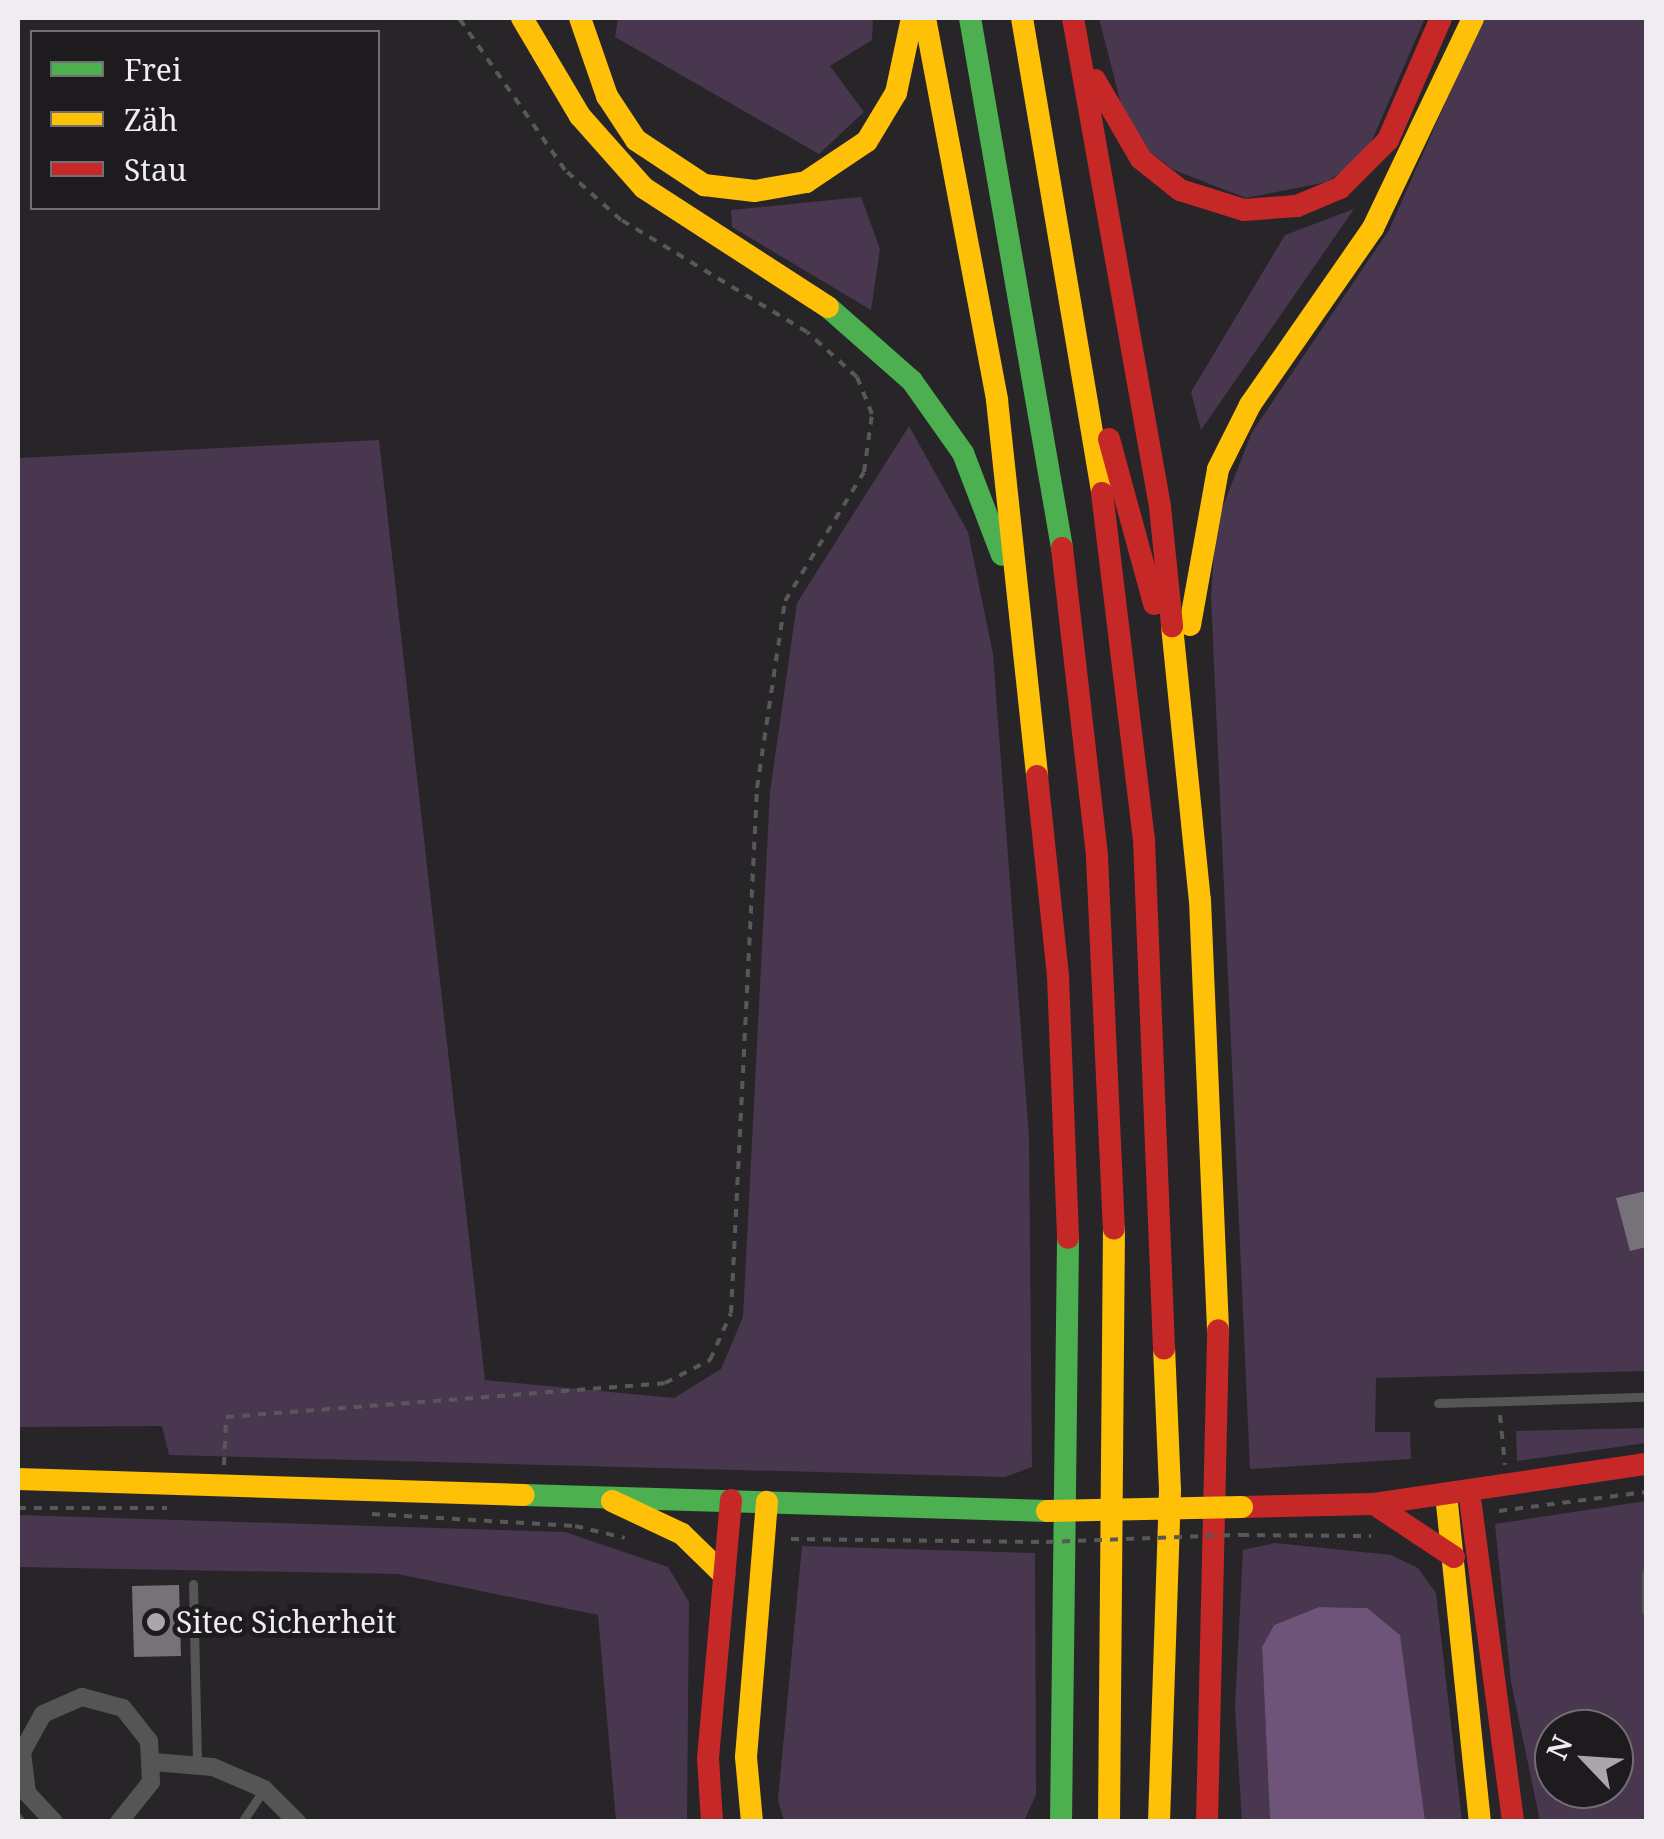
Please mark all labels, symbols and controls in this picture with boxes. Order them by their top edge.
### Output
legend [30,30,380,210]
text: Frei [124,49,181,90]
text: Zäh [124,99,178,140]
text: Stau [124,149,187,190]
place label: Sitec Sicherheit [176,1604,396,1640]
marker: Sitec Sicherheit [145,1611,167,1633]
north arrow [1534,1709,1634,1809]
text: N [1537,1729,1581,1765]

